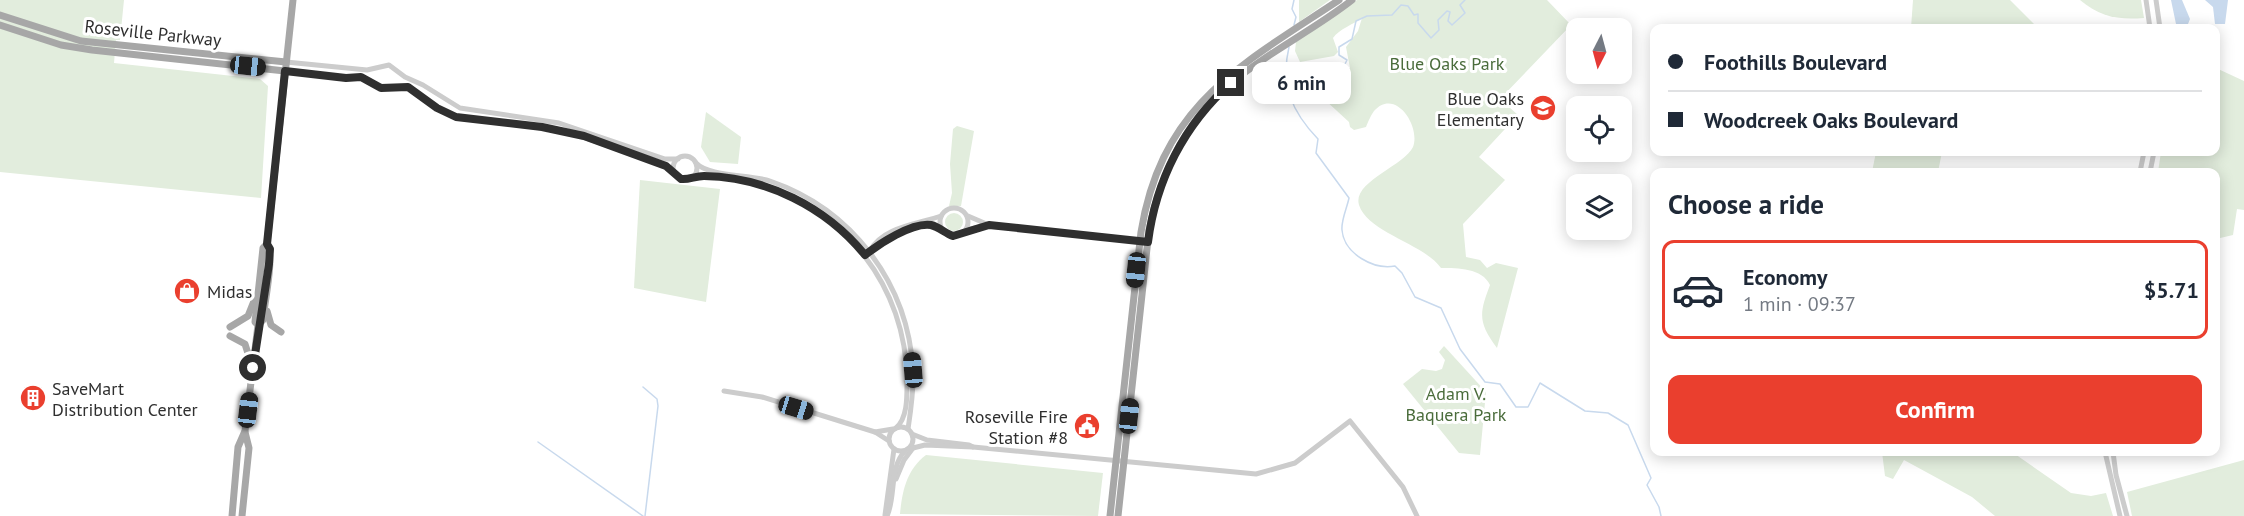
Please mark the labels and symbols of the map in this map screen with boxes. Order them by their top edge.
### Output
street label: Roseville Parkway [83,14,223,52]
north arrow [1566,18,1632,84]
park label: Blue Oaks Park [1390,52,1505,75]
car [229,55,267,77]
callout: 6 min [1252,62,1351,104]
route end [1217,69,1244,96]
place label: Blue Oaks Elementary [1437,87,1525,131]
school or university icon: Blue Oaks Elementary [1528,93,1558,123]
car [1125,251,1147,289]
shop icon: Midas [172,276,202,306]
place label: Midas [207,280,252,303]
car [902,351,924,389]
route start [239,354,266,381]
place label: SaveMart Distribution Center [52,377,198,421]
park label: Adam V. Baquera Park [1406,382,1507,426]
building icon: SaveMart Distribution Center [18,383,48,413]
car [237,391,259,429]
car [776,394,816,422]
car [1118,397,1140,435]
place label: Roseville Fire Station #8 [965,405,1068,449]
public building icon: Roseville Fire Station #8 [1072,411,1102,441]

